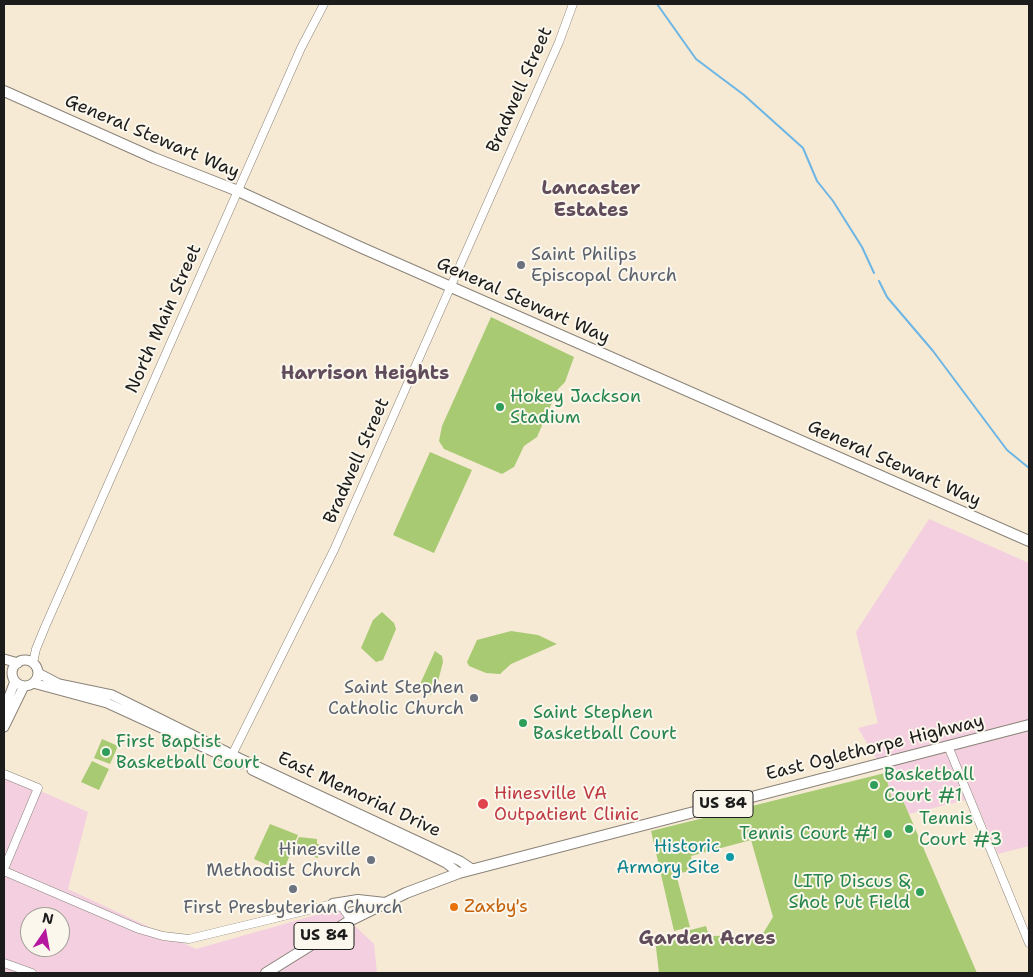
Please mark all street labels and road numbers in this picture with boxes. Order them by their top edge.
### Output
street label: Bradwell Street [483,24,557,156]
street label: General Stewart Way [61,90,243,184]
street label: North Main Street [122,241,206,397]
street label: General Stewart Way [433,253,613,349]
street label: Bradwell Street [320,395,394,527]
street label: General Stewart Way [804,416,984,512]
street label: East Oglethorpe Highway [764,710,986,786]
street label: East Memorial Drive [274,748,444,842]
road number: US 84 [693,791,753,818]
road number: US 84 [294,922,354,949]

